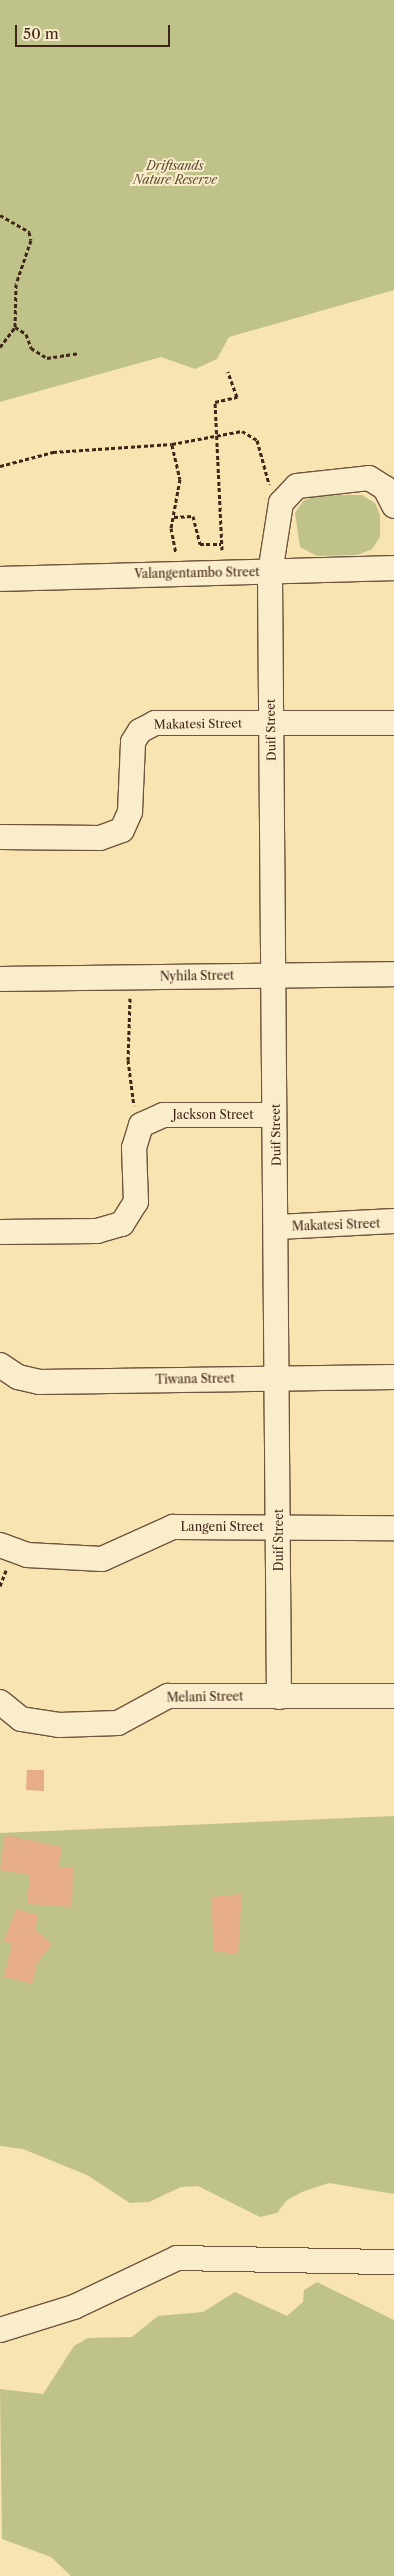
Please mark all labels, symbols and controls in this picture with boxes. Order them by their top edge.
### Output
scale bar [18,15,172,47]
text: 50 m [23,24,59,43]
park label: Driftsands Nature Reserve [133,159,217,187]
street label: Valangentambo Street [134,565,260,581]
street label: Duif Street [263,699,279,761]
street label: Makatesi Street [154,716,242,732]
street label: Nyhila Street [160,968,234,984]
street label: Duif Street [268,1104,284,1166]
street label: Jackson Street [173,1108,253,1122]
street label: Makatesi Street [292,1216,380,1234]
street label: Tiwana Street [155,1371,235,1387]
street label: Duif Street [272,1509,286,1571]
street label: Langeni Street [180,1520,264,1534]
street label: Melani Street [166,1689,244,1705]

